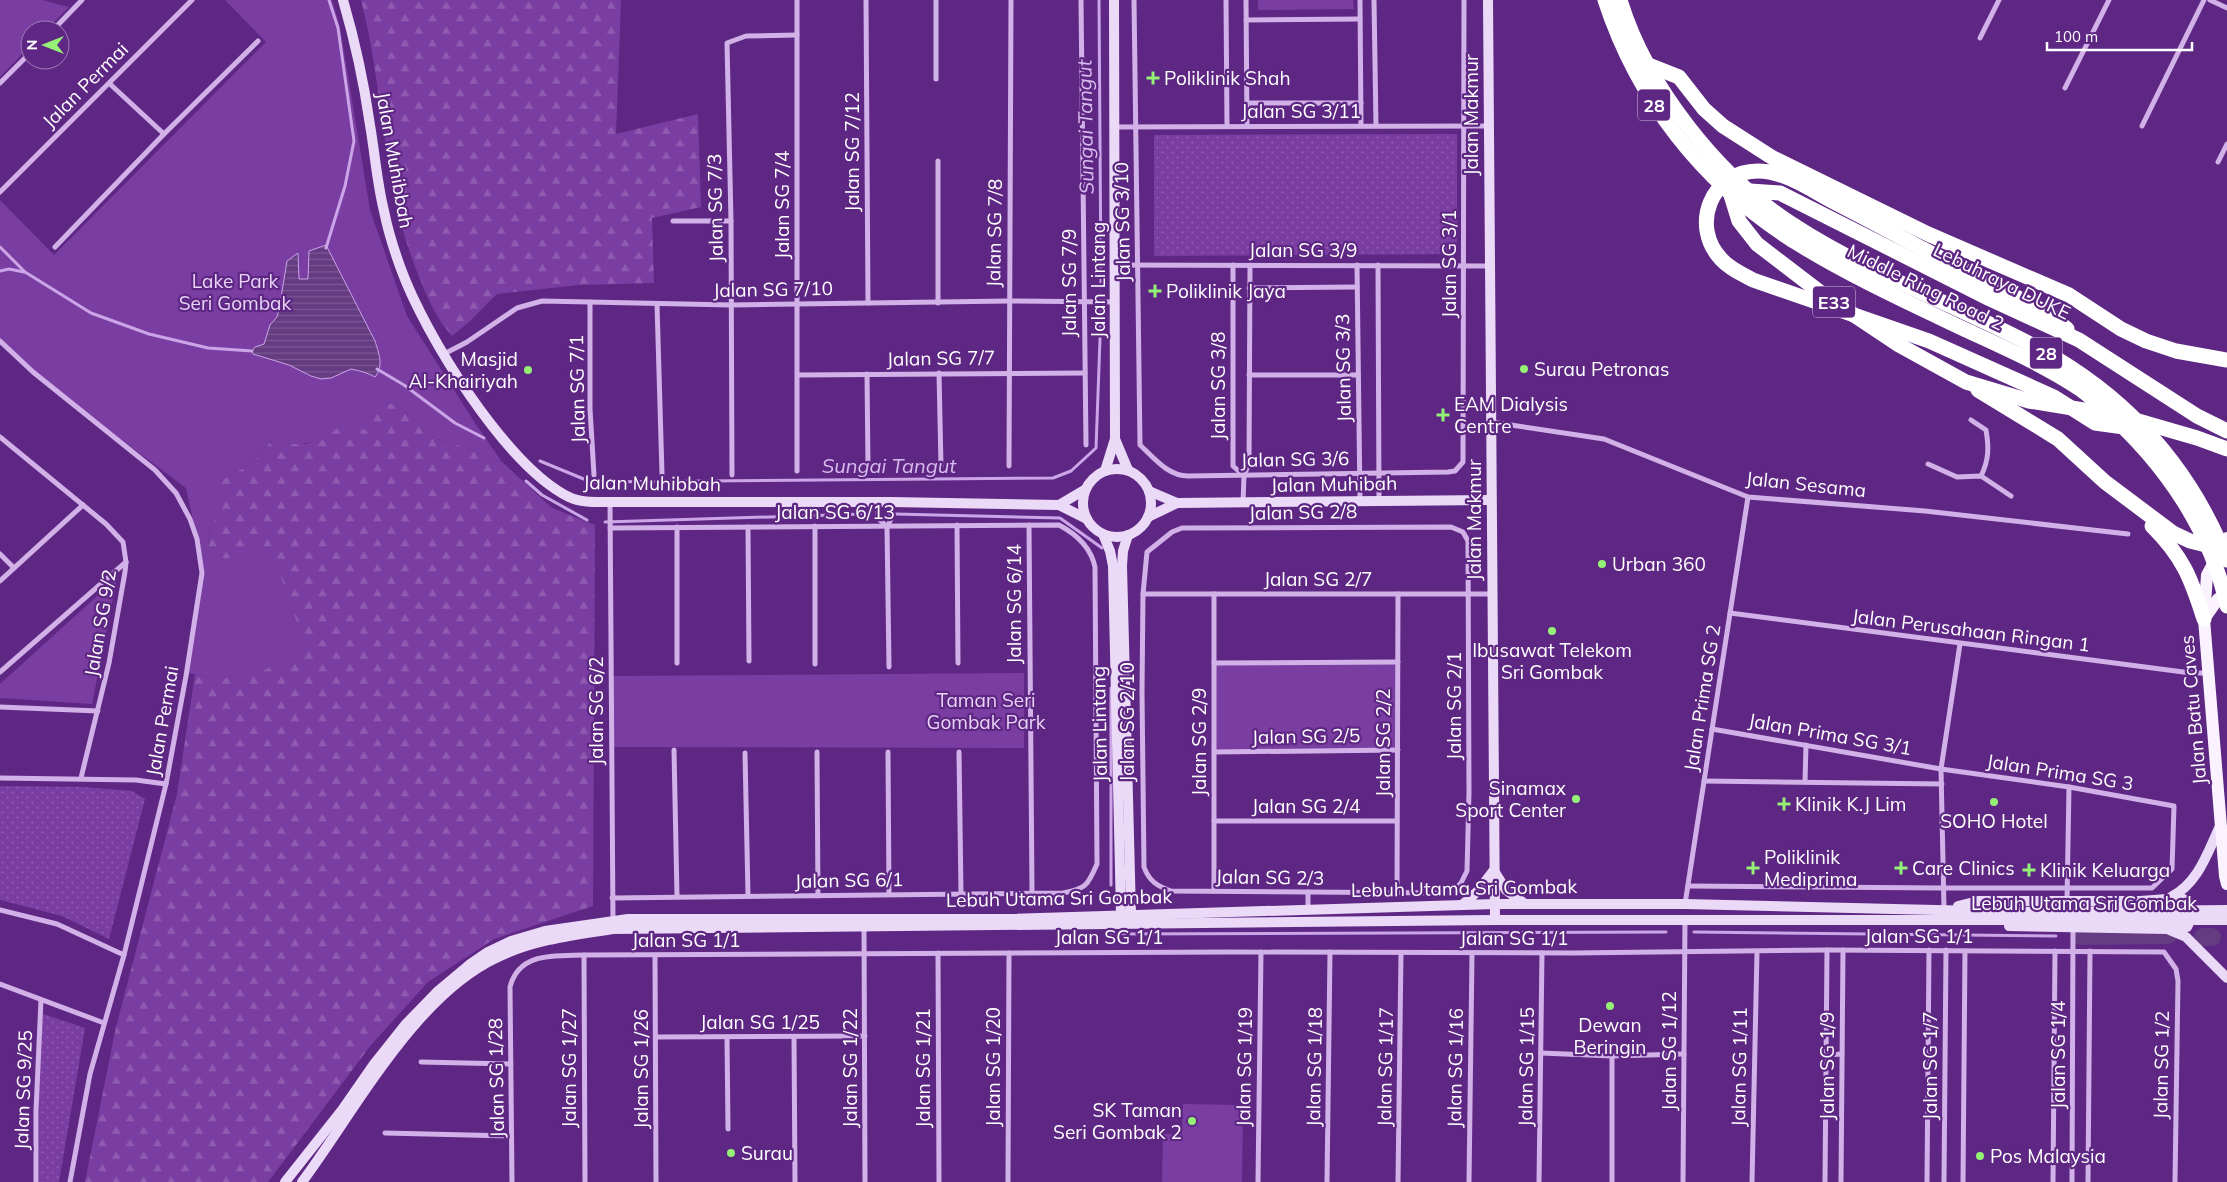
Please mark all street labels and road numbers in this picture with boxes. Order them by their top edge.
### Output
street label: Jalan Permai [37,37,133,133]
street label: Jalan Makmur [1459,54,1483,176]
street label: Jalan Muhibbah [371,90,419,230]
road number: 28 [1638,90,1670,120]
street label: Jalan SG 7/12 [840,92,864,212]
street label: Jalan SG 3/11 [1241,99,1361,123]
street label: Jalan SG 7/4 [770,151,794,259]
street label: Jalan SG 7/3 [702,154,728,262]
street label: Jalan SG 3/10 [1109,162,1135,282]
street label: Jalan SG 7/8 [981,179,1007,287]
street label: Jalan SG 3/1 [1437,210,1461,318]
street label: Jalan Lintang [1086,222,1110,338]
street label: Jalan SG 7/9 [1057,229,1081,337]
street label: Lebuhraya DUKE [1929,237,2075,325]
street label: Jalan SG 3/9 [1249,238,1357,262]
street label: Middle Ring Road 2 [1844,239,2008,335]
street label: Jalan SG 7/10 [713,276,833,302]
road number: E33 [1813,286,1855,318]
street label: Jalan SG 3/3 [1330,314,1356,422]
street label: Jalan SG 3/8 [1206,332,1230,440]
street label: Jalan SG 7/1 [564,335,590,443]
road number: 28 [2030,338,2062,368]
street label: Jalan SG 7/7 [887,345,995,371]
street label: Jalan SG 3/6 [1241,446,1349,472]
street label: Jalan Makmur [1462,459,1486,581]
street label: Jalan Sesama [1745,466,1867,502]
street label: Jalan Muhibbah [583,470,721,496]
street label: Jalan Muhibah [1271,471,1397,497]
street label: Jalan SG 2/8 [1249,499,1357,525]
street label: Jalan SG 6/13 [775,500,895,524]
street label: Jalan SG 6/14 [1002,544,1026,664]
street label: Jalan SG 9/2 [79,567,121,679]
street label: Jalan SG 2/7 [1264,567,1372,591]
street label: Jalan Perusahaan Ringan 1 [1851,603,2091,657]
street label: Jalan Prima SG 2 [1679,623,1725,773]
street label: Jalan Batu Caves [2174,634,2212,786]
street label: Jalan SG 2/1 [1442,652,1466,760]
street label: Jalan SG 6/2 [584,657,608,765]
street label: Jalan SG 2/10 [1115,662,1139,782]
street label: Jalan Permai [141,664,183,778]
street label: Jalan Lintang [1086,666,1112,782]
street label: Jalan SG 2/9 [1187,688,1211,796]
street label: Jalan SG 2/2 [1371,689,1395,797]
street label: Jalan Prima SG 3/1 [1747,708,1913,760]
street label: Jalan SG 2/5 [1252,723,1360,749]
street label: Jalan Prima SG 3 [1985,749,2135,795]
street label: Jalan SG 2/4 [1252,794,1360,818]
street label: Jalan SG 2/3 [1216,864,1324,890]
street label: Jalan SG 6/1 [795,867,903,893]
street label: Lebuh Utama Sri Gombak [1351,874,1578,902]
street label: Lebuh Utama Sri Gombak [946,884,1173,912]
street label: Lebuh Utama Sri Gombak [1971,891,2197,915]
street label: Jalan SG 1/1 [1865,924,1973,948]
street label: Jalan SG 1/1 [1055,925,1163,949]
street label: Jalan SG 1/1 [1460,926,1568,950]
street label: Jalan SG 1/1 [632,928,740,952]
street label: Jalan SG 1/12 [1657,991,1681,1111]
street label: Jalan SG 1/4 [2046,1001,2070,1109]
street label: Jalan SG 1/20 [981,1007,1005,1127]
street label: Jalan SG 1/19 [1231,1007,1257,1127]
street label: Jalan SG 1/18 [1301,1007,1327,1127]
street label: Jalan SG 1/17 [1372,1007,1398,1127]
street label: Jalan SG 1/15 [1513,1007,1539,1127]
street label: Jalan SG 1/11 [1726,1007,1752,1127]
street label: Jalan SG 1/27 [557,1008,581,1128]
street label: Jalan SG 1/22 [838,1008,862,1128]
street label: Jalan SG 1/21 [911,1008,935,1128]
street label: Jalan SG 1/16 [1442,1008,1468,1128]
street label: Jalan SG 1/26 [629,1009,653,1129]
street label: Jalan SG 1/25 [700,1010,820,1034]
street label: Jalan SG 1/2 [2148,1011,2174,1119]
street label: Jalan SG 1/9 [1815,1012,1839,1120]
street label: Jalan SG 1/7 [1918,1012,1942,1120]
street label: Jalan SG 1/28 [483,1018,509,1138]
street label: Jalan SG 9/25 [9,1030,37,1150]

